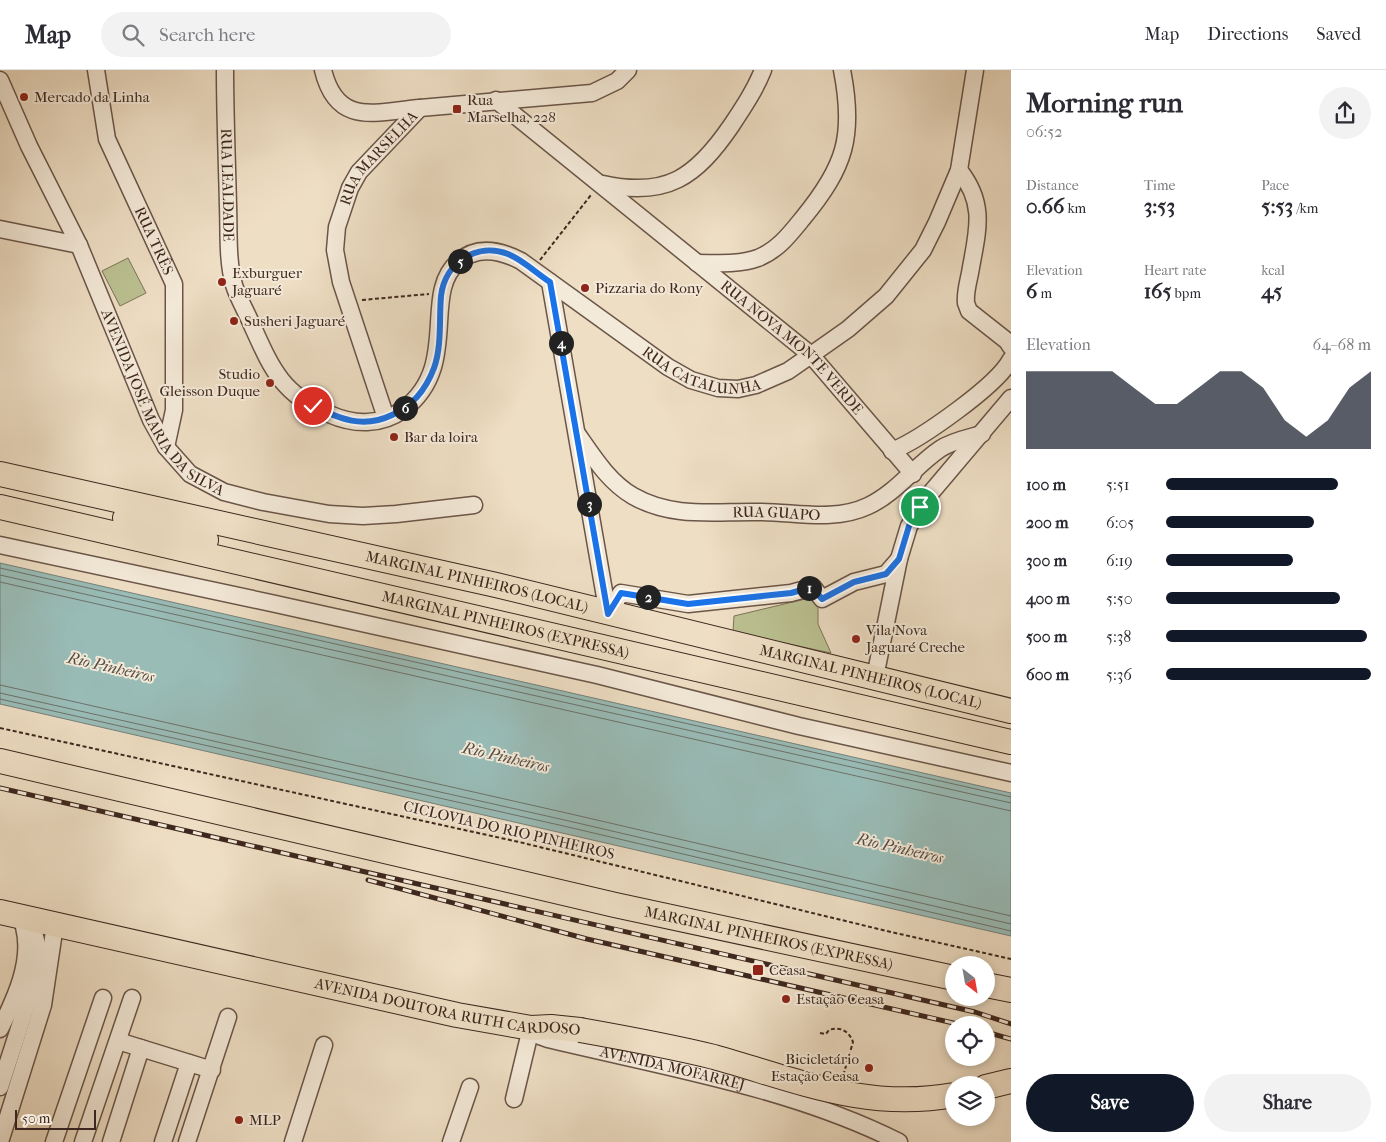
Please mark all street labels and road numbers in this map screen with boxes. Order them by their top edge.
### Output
street label: RUA MARSELHA [336,107,422,207]
street label: RUA LEALDADE [217,128,238,242]
street label: RUA TRÊS [131,204,178,278]
street label: RUA NOVA MONTE VERDE [717,276,867,418]
street label: AVENIDA JOSÉ MARIA DA SILVA [97,305,228,500]
street label: RUA CATALUNHA [639,342,763,398]
street label: RUA GUAPO [732,503,821,524]
street label: MARGINAL PINHEIROS (LOCAL) [364,547,590,616]
street label: MARGINAL PINHEIROS (EXPRESSA) [380,587,631,662]
street label: MARGINAL PINHEIROS (LOCAL) [758,641,984,713]
street label: CICLOVIA DO RIO PINHEIROS [402,797,617,863]
street label: MARGINAL PINHEIROS (EXPRESSA) [643,903,895,974]
street label: AVENIDA DOUTORA RUTH CARDOSO [312,974,581,1039]
street label: AVENIDA MOFARREJ [597,1042,748,1094]

